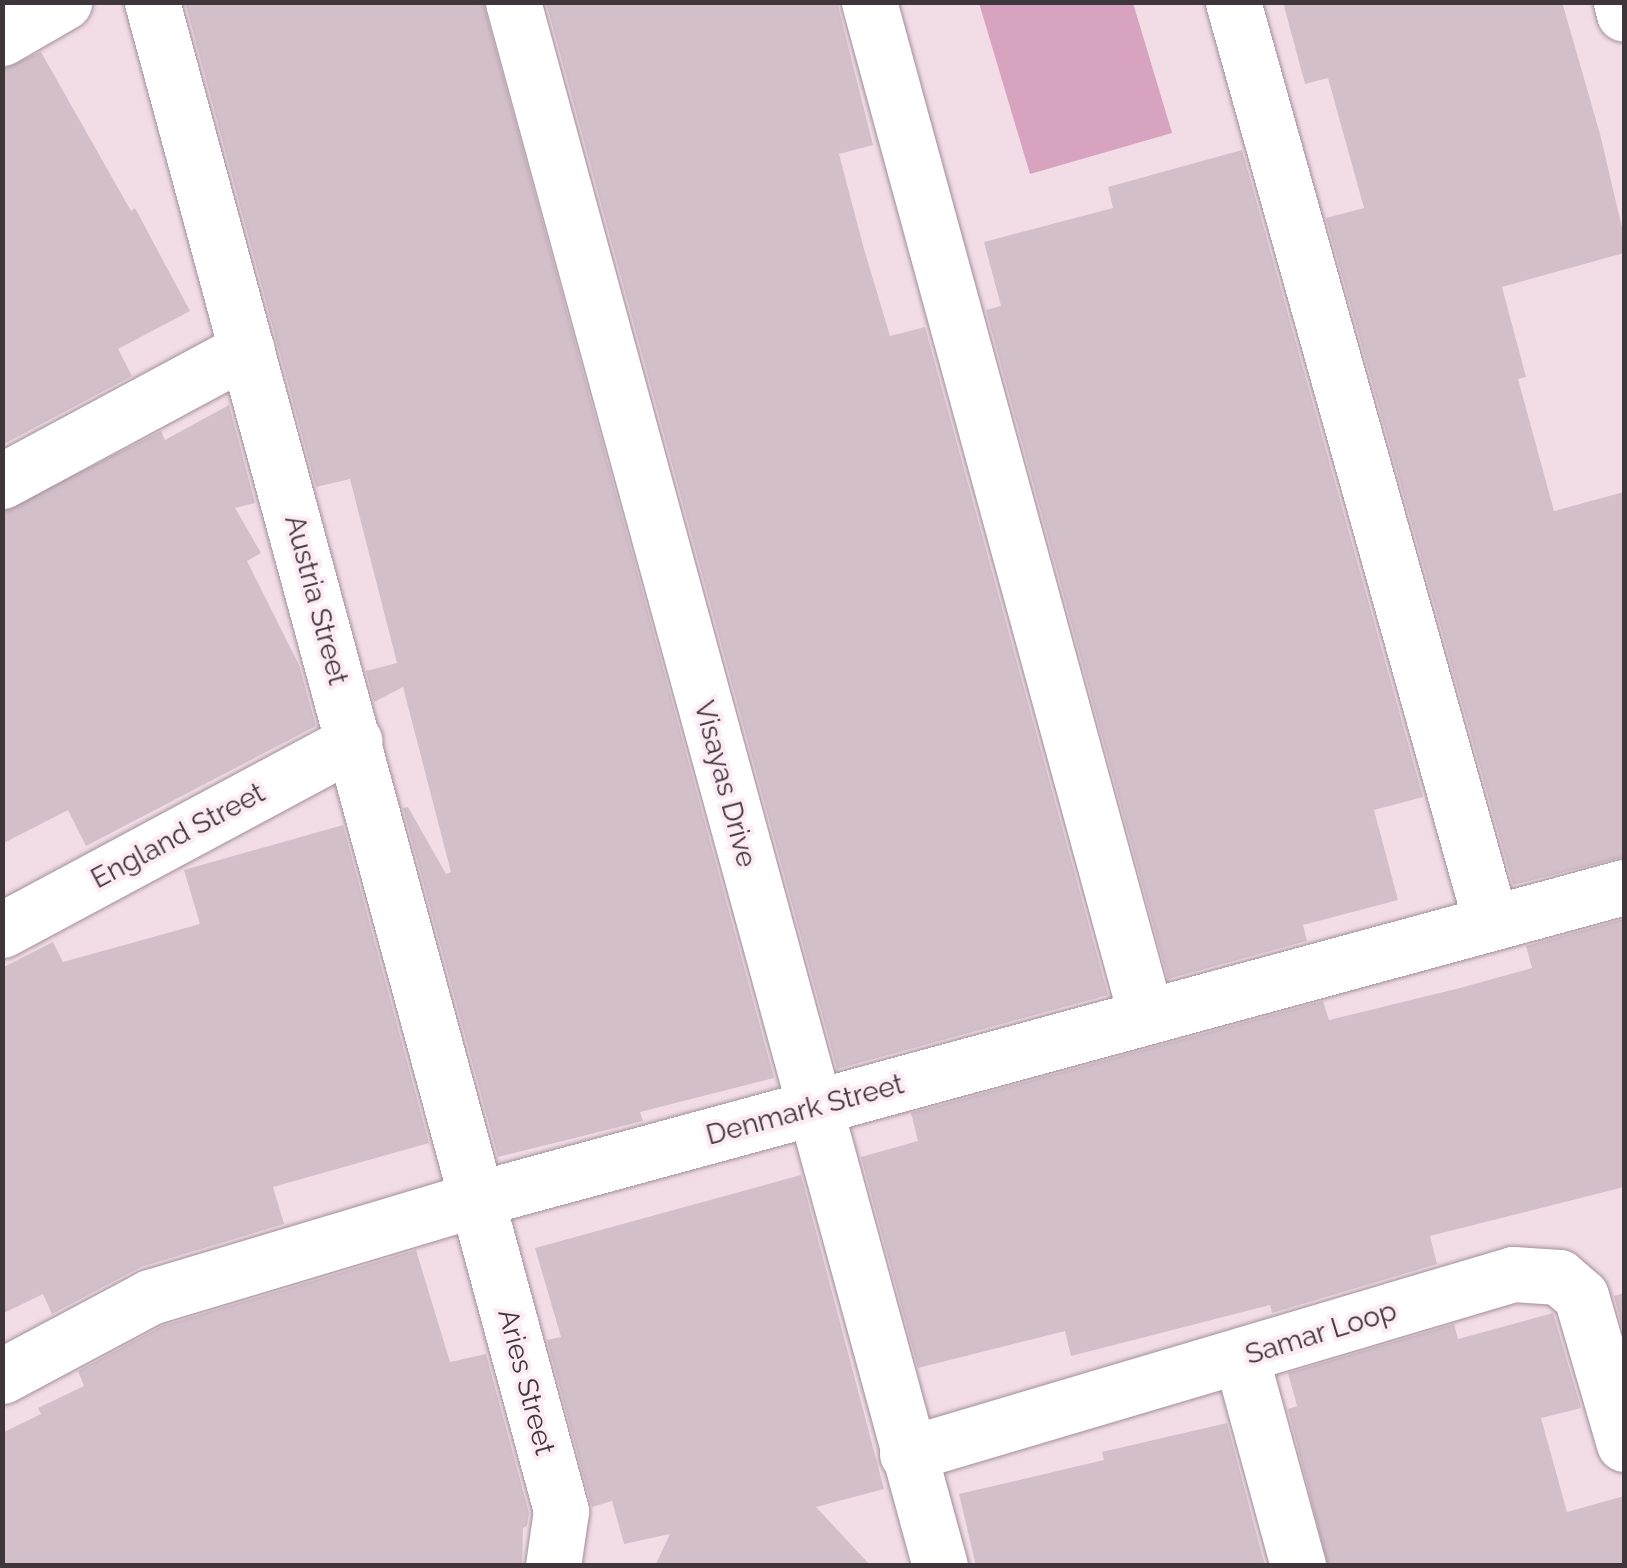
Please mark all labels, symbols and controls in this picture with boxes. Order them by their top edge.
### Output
street label: Austria Street [277,512,355,688]
street label: Visayas Drive [687,697,763,871]
street label: England Street [85,776,271,896]
street label: Denmark Street [703,1067,907,1153]
street label: Samar Loop [1241,1294,1401,1372]
street label: Aries Street [490,1305,562,1459]

